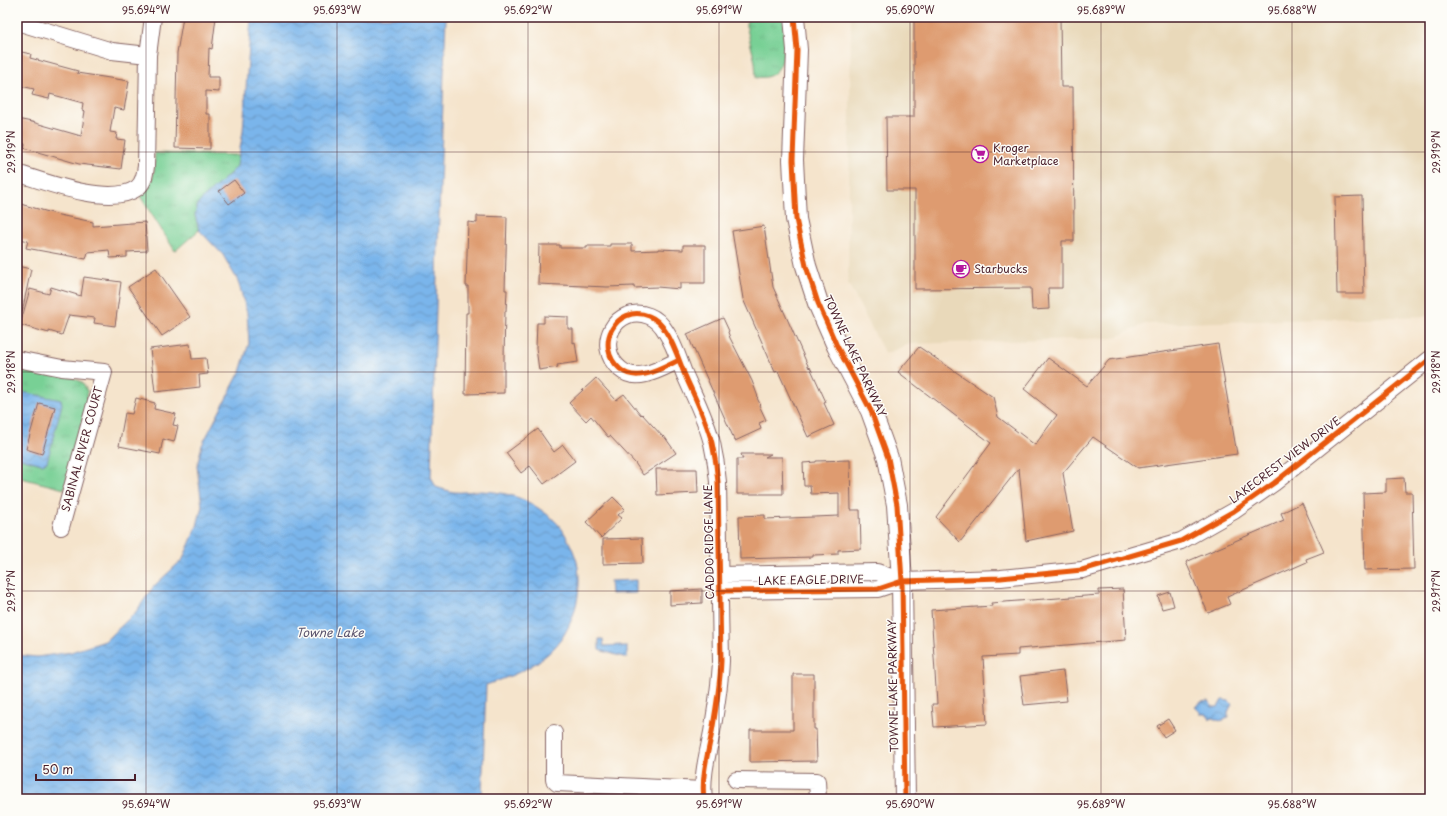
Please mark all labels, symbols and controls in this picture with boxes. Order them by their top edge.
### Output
text: 95.694°W [122,2,171,17]
text: 95.693°W [313,2,362,17]
text: 95.692°W [504,2,553,17]
text: 95.691°W [696,2,743,17]
text: 95.690°W [885,2,935,17]
text: 95.689°W [1077,2,1126,17]
text: 95.688°W [1268,2,1317,17]
text: 29.919°N [3,130,18,174]
text: 29.919°N [1428,130,1443,174]
place label: Kroger Marketplace [993,139,1059,169]
supermarket icon: Kroger Marketplace [970,144,990,164]
cafe icon: Starbucks [951,259,971,279]
place label: Starbucks [974,260,1027,277]
street label: TOWNE LAKE PARKWAY [820,292,891,420]
text: 29.918°N [3,350,18,394]
text: 29.918°N [1428,350,1443,394]
street label: SABINAL RIVER COURT [57,384,107,514]
street label: LAKECREST VIEW DRIVE [1225,412,1344,507]
street label: CADDO RIDGE LANE [699,484,718,600]
text: 29.917°N [3,570,18,612]
street label: LAKE EAGLE DRIVE [758,570,864,589]
text: 29.917°N [1428,570,1443,612]
street label: TOWNE LAKE PARKWAY [883,619,902,753]
water label: Towne Lake [296,623,364,641]
scale bar [36,756,135,782]
text: 50 m [42,760,73,778]
text: 95.694°W [122,796,171,811]
text: 95.693°W [313,796,362,811]
text: 95.692°W [504,796,553,811]
text: 95.691°W [696,796,743,811]
text: 95.690°W [885,796,935,811]
text: 95.689°W [1077,796,1126,811]
text: 95.688°W [1268,796,1317,811]

